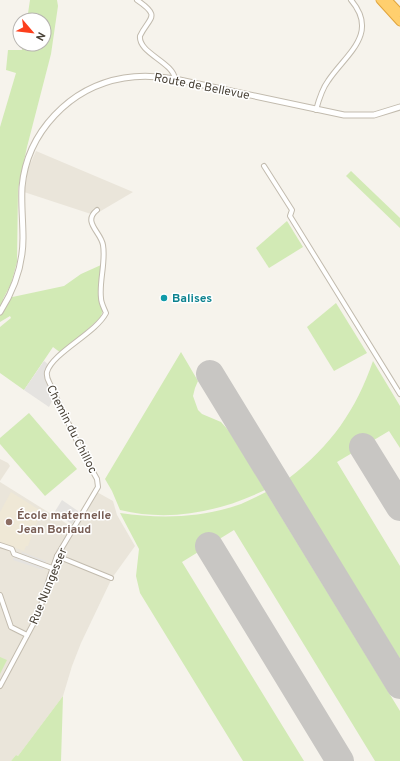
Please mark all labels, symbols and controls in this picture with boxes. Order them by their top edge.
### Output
north arrow [12,12,52,52]
text: N [32,29,48,43]
street label: Route de Bellevue [153,70,251,104]
place label: Balises [172,291,212,307]
marker: Balises [159,293,169,303]
street label: Chemin du Chilloc [42,383,100,476]
place label: École maternelle Jean Boriaud [17,508,112,538]
marker: École maternelle Jean Boriaud [4,517,14,527]
street label: Rue Nungesser [26,545,72,627]

